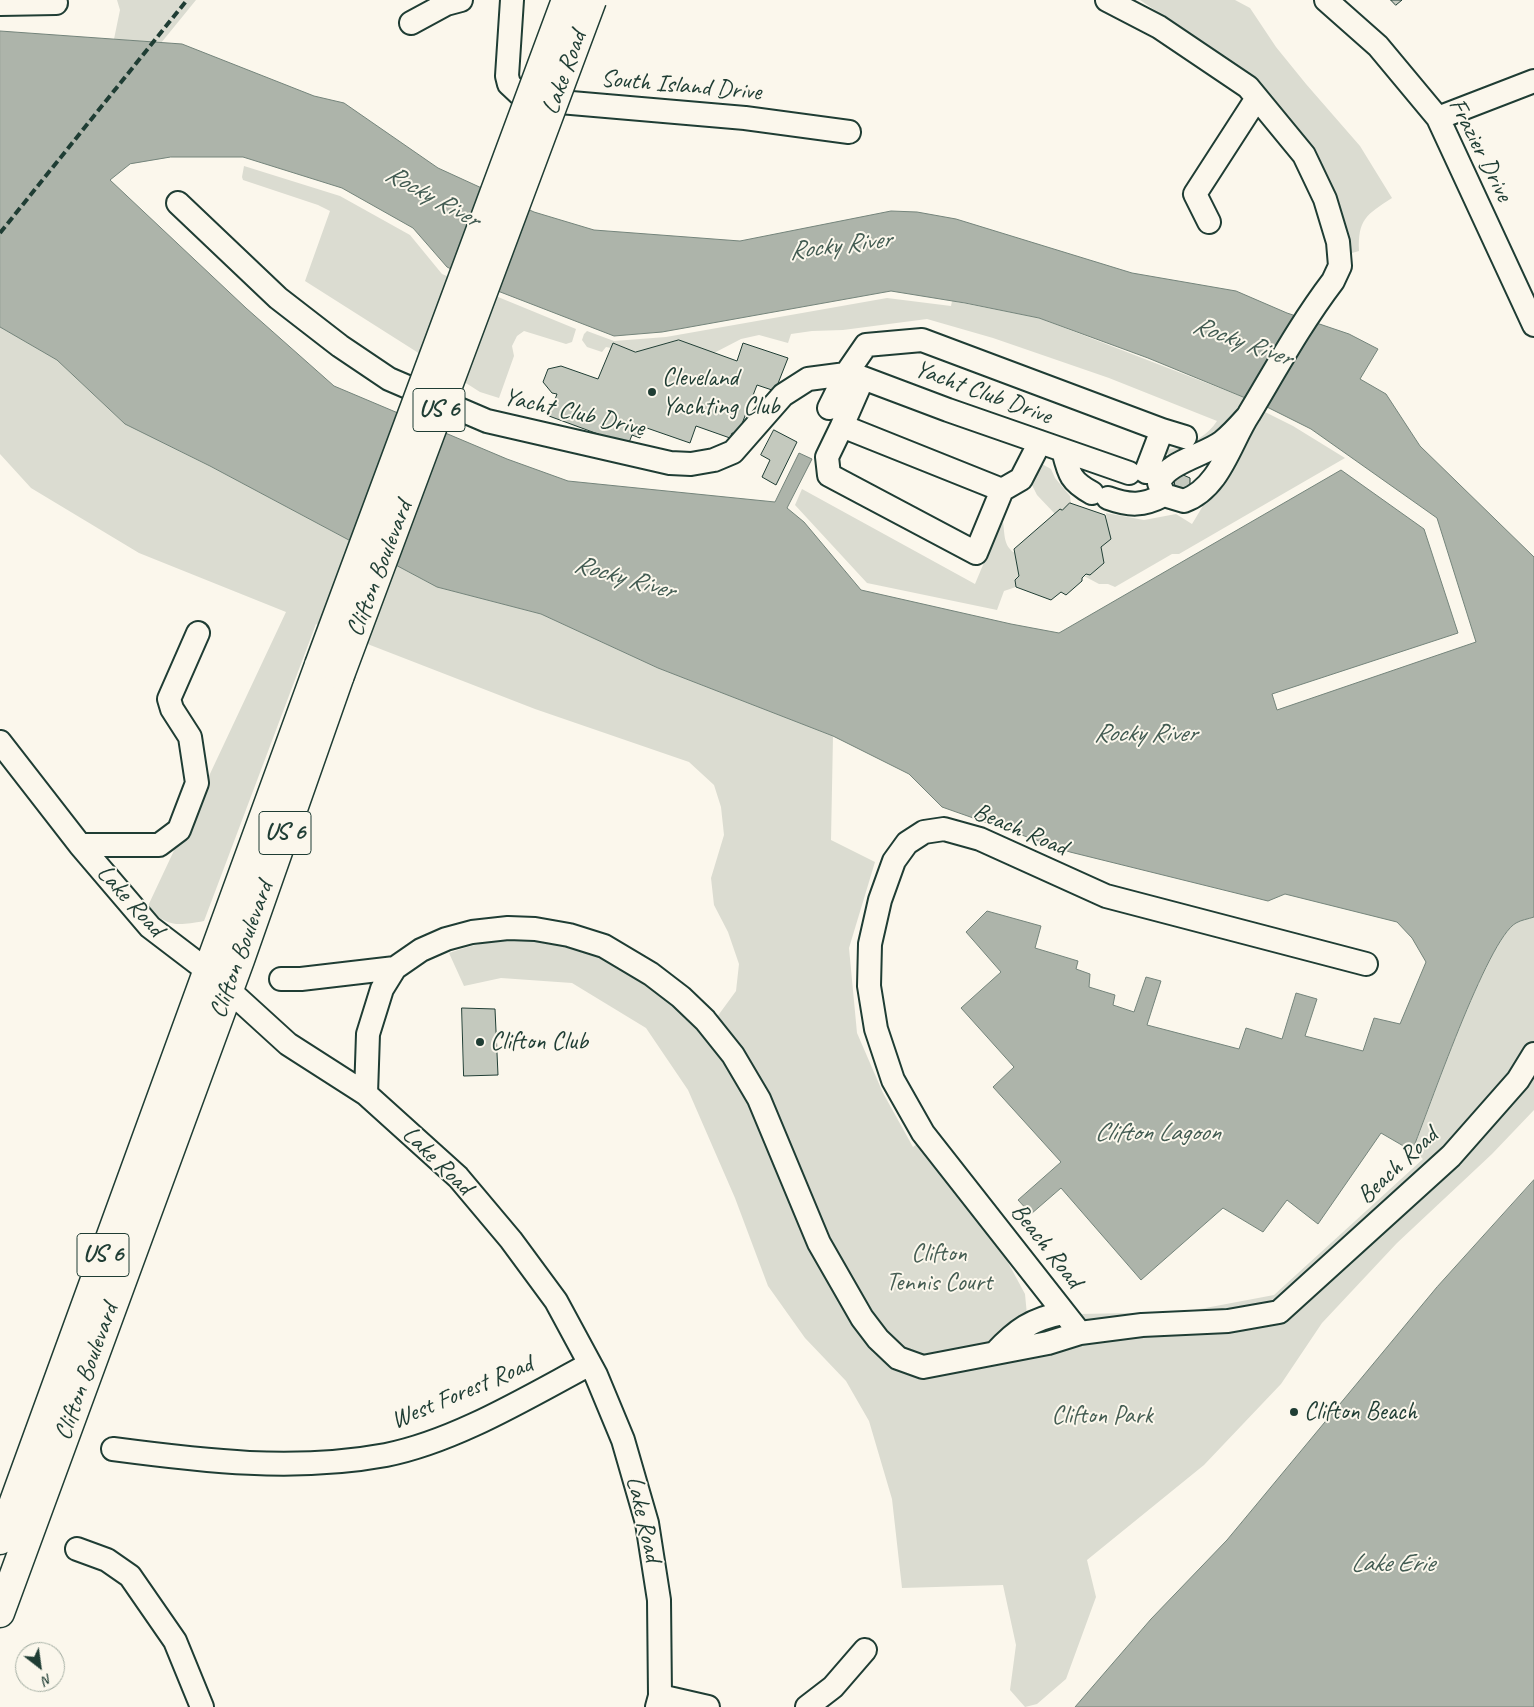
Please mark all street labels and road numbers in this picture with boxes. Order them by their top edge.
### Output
street label: Lake Road [536,27,594,119]
street label: South Island Drive [599,64,763,108]
street label: Frazier Drive [1441,94,1519,206]
street label: Yacht Club Drive [910,354,1056,432]
street label: Yacht Club Drive [501,382,647,444]
road number: US 6 [413,388,465,432]
street label: Clifton Boulevard [340,497,420,641]
street label: Beach Road [968,797,1072,863]
road number: US 6 [259,811,311,854]
street label: Lake Road [90,859,170,943]
street label: Clifton Boulevard [203,878,281,1022]
street label: Lake Road [395,1120,479,1202]
street label: Beach Road [1351,1121,1445,1211]
street label: Beach Road [1004,1198,1088,1294]
road number: US 6 [77,1234,129,1276]
street label: Clifton Boulevard [48,1300,126,1444]
street label: West Forest Road [387,1350,537,1436]
street label: Lake Road [619,1473,667,1565]

